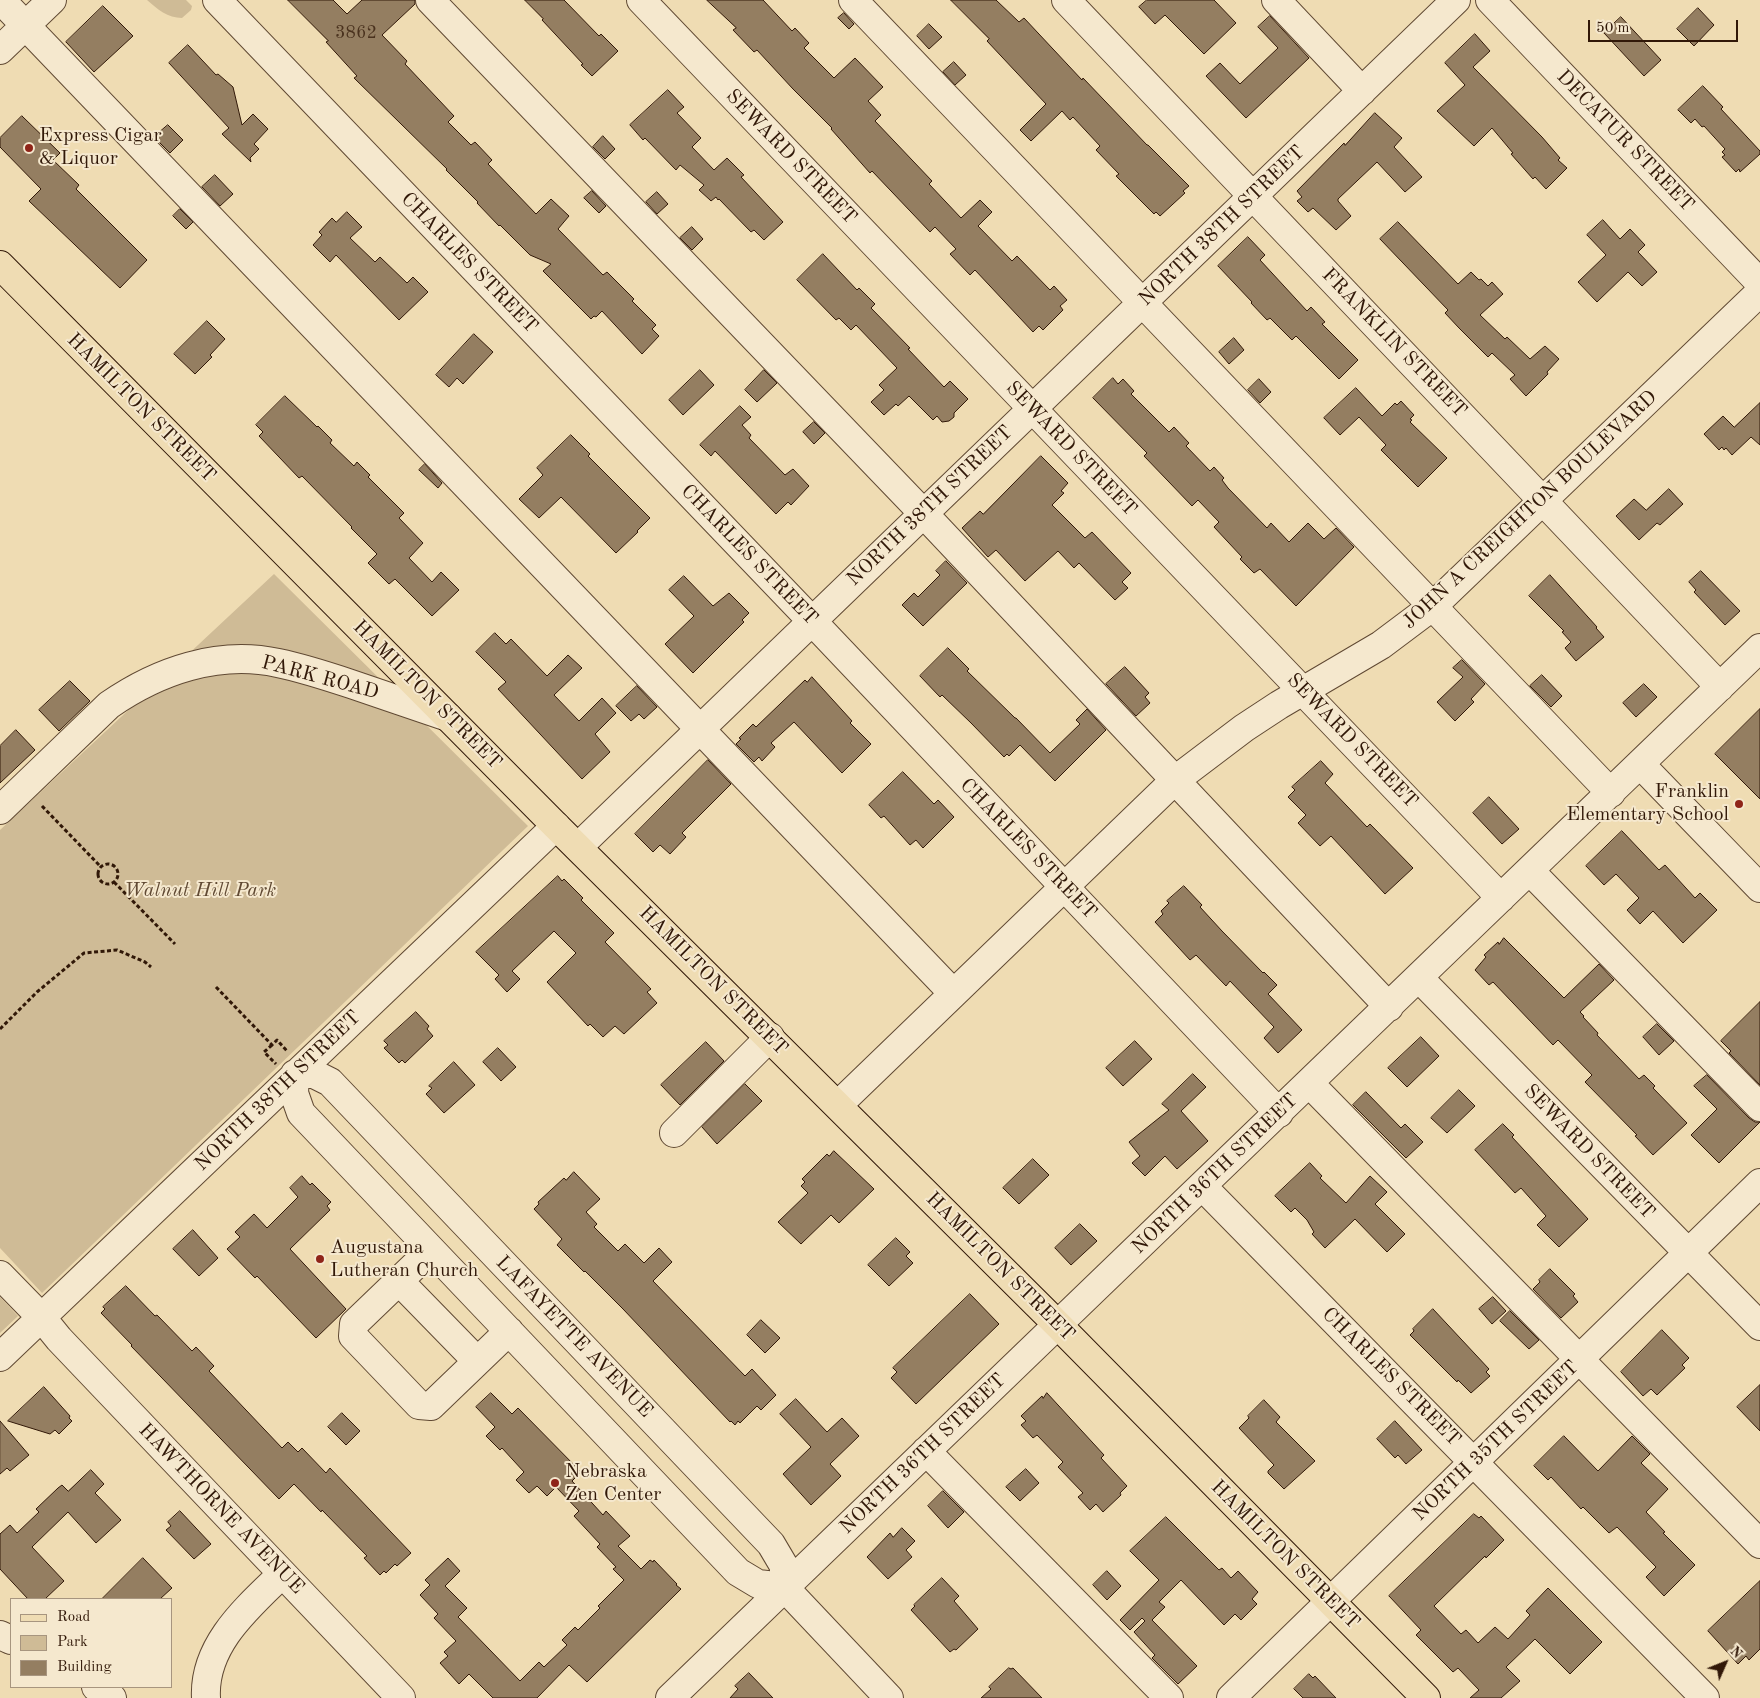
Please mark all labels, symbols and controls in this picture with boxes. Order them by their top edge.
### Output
scale bar [1590,10,1740,42]
text: 50 m [1596,21,1630,36]
house number: 3862 [335,22,377,44]
street label: DECATUR STREET [1551,65,1699,217]
street label: SEWARD STREET [720,85,862,229]
place label: Express Cigar & Liquor [39,124,162,171]
street label: NORTH 38TH STREET [1134,141,1310,311]
marker: Express Cigar & Liquor [23,142,35,154]
street label: CHARLES STREET [395,187,543,339]
street label: FRANKLIN STREET [1316,263,1472,423]
street label: HAMILTON STREET [61,328,221,488]
street label: SEWARD STREET [1000,377,1142,521]
street label: JOHN A CREIGHTON BOULEVARD [1398,386,1662,634]
street label: NORTH 38TH STREET [842,421,1018,591]
street label: CHARLES STREET [675,479,823,631]
street label: HAMILTON STREET [347,615,507,775]
street label: PARK ROAD [259,651,381,705]
street label: SEWARD STREET [1281,669,1423,813]
street label: CHARLES STREET [954,773,1102,925]
place label: Franklin Elementary School [1566,780,1729,827]
marker: Franklin Elementary School [1733,798,1745,810]
park label: Walnut Hill Park [124,879,276,903]
street label: HAMILTON STREET [633,901,793,1061]
street label: NORTH 38TH STREET [190,1006,366,1176]
street label: SEWARD STREET [1518,1080,1660,1224]
street label: NORTH 36TH STREET [1127,1089,1303,1259]
street label: HAMILTON STREET [920,1187,1080,1347]
place label: Augustana Lutheran Church [330,1236,478,1283]
street label: LAFAYETTE AVENUE [490,1251,658,1423]
marker: Augustana Lutheran Church [314,1253,326,1265]
street label: CHARLES STREET [1316,1302,1466,1452]
street label: NORTH 35TH STREET [1408,1356,1584,1526]
street label: NORTH 36TH STREET [835,1369,1011,1539]
street label: HAWTHORNE AVENUE [133,1419,309,1599]
place label: Nebraska Zen Center [565,1460,661,1507]
street label: HAMILTON STREET [1205,1475,1365,1635]
marker: Nebraska Zen Center [549,1477,561,1489]
legend [10,1598,172,1688]
text: Road [57,1610,90,1625]
text: Park [57,1635,88,1650]
north arrow [1700,1638,1750,1688]
text: N [1727,1644,1745,1661]
text: Building [57,1660,112,1675]

